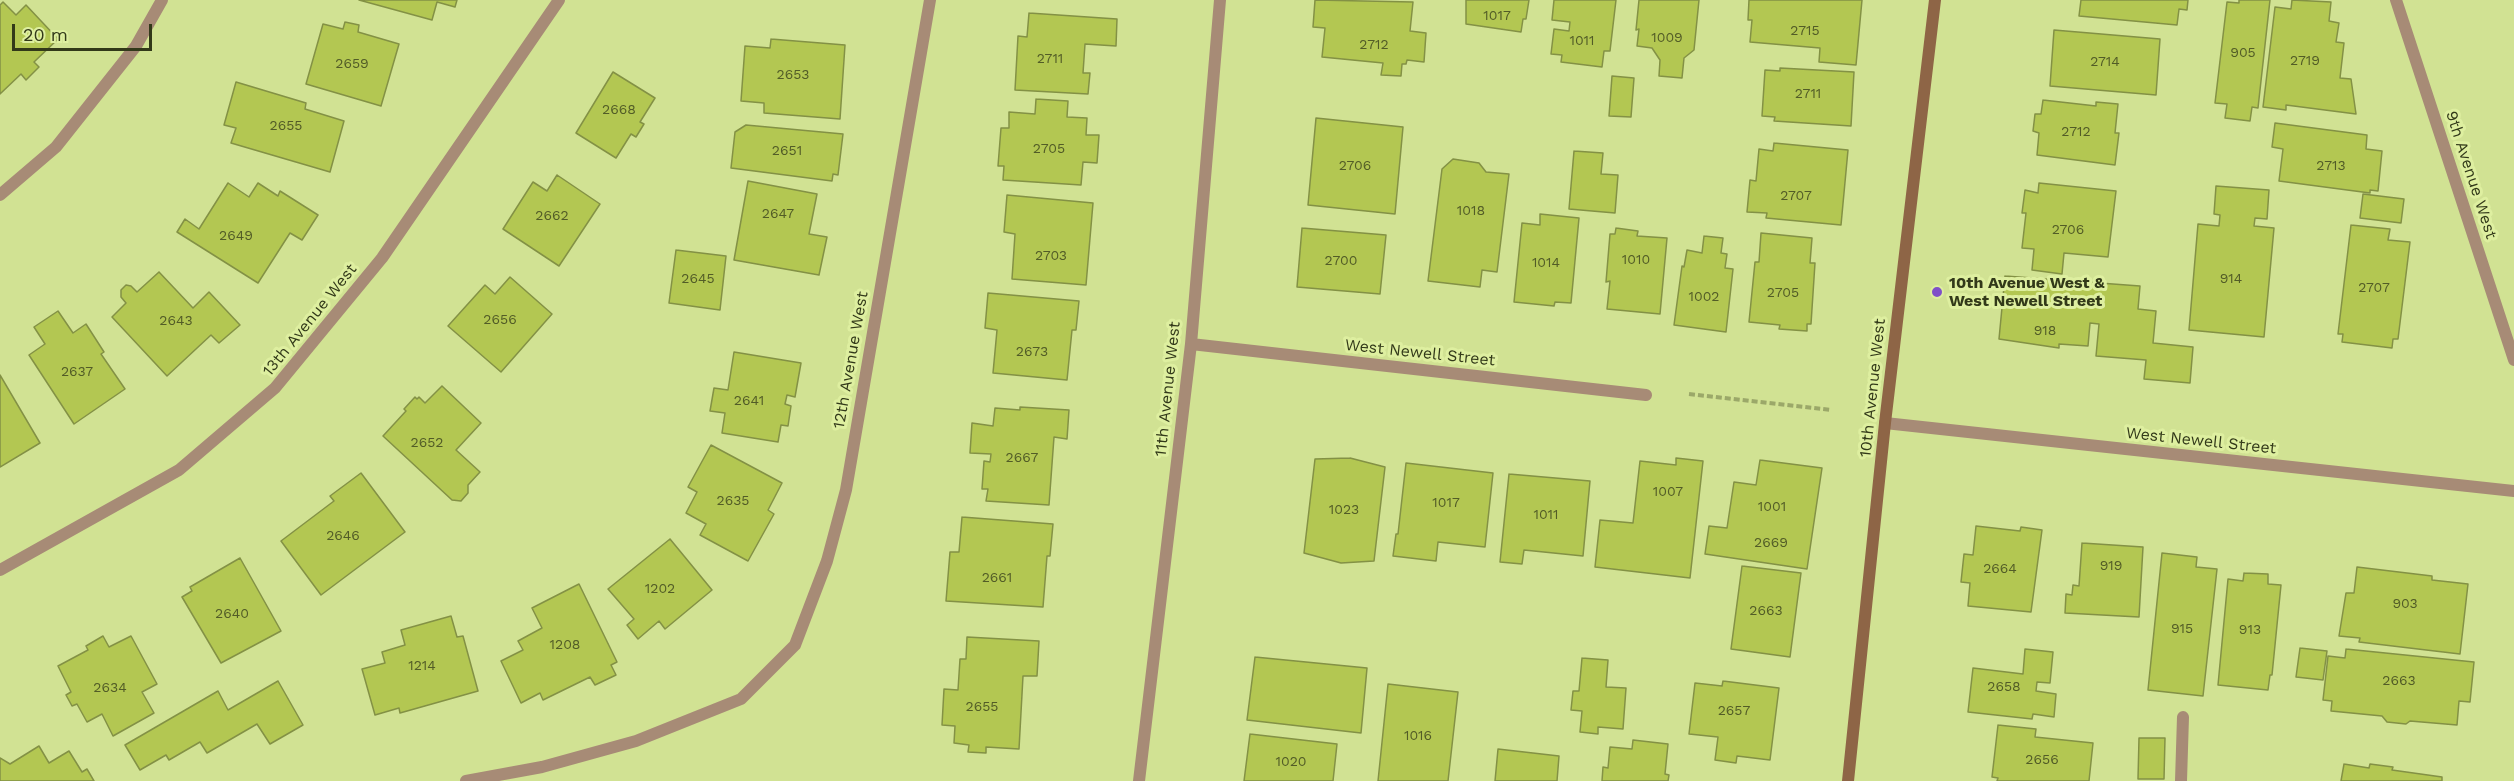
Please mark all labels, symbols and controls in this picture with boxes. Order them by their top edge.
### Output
house number: 1017 [1483,8,1511,24]
scale bar [15,12,154,50]
house number: 2715 [1790,23,1820,39]
text: 20 m [23,24,68,45]
house number: 1009 [1651,30,1683,46]
house number: 1011 [1569,33,1595,49]
house number: 2712 [1359,37,1389,53]
house number: 905 [2230,45,2256,61]
house number: 2711 [1037,51,1063,67]
house number: 2719 [2290,53,2320,69]
house number: 2714 [2090,54,2120,70]
house number: 2659 [335,56,369,72]
house number: 2653 [777,67,809,83]
house number: 2711 [1795,86,1821,102]
house number: 2668 [602,102,636,118]
street label: 9th Avenue West [2441,109,2501,241]
house number: 2655 [270,118,302,134]
house number: 2712 [2061,124,2091,140]
house number: 2705 [1033,141,1065,157]
house number: 2651 [772,143,802,159]
house number: 2706 [1339,158,1371,174]
house number: 2713 [2316,158,2346,174]
house number: 2707 [1780,188,1812,204]
house number: 1018 [1457,203,1485,219]
house number: 2647 [762,206,794,222]
house number: 2662 [535,208,569,224]
house number: 2706 [2052,222,2084,238]
house number: 2649 [219,228,253,244]
house number: 2703 [1035,248,1067,264]
house number: 1010 [1622,252,1650,268]
house number: 2700 [1325,253,1357,269]
house number: 1014 [1532,255,1560,271]
street label: 13th Avenue West [259,260,361,380]
house number: 2645 [681,271,715,287]
house number: 914 [2220,271,2242,287]
place label: 10th Avenue West & West Newell Street [1949,273,2104,311]
house number: 2707 [2358,280,2390,296]
house number: 2705 [1767,285,1799,301]
marker: 10th Avenue West & West Newell Street [1930,285,1944,299]
house number: 1002 [1688,289,1720,305]
street label: 12th Avenue West [829,290,873,430]
house number: 2656 [483,312,517,328]
house number: 2643 [159,313,193,329]
street label: 10th Avenue West [1856,318,1890,458]
street label: 11th Avenue West [1151,320,1185,458]
house number: 918 [2034,323,2056,339]
street label: West Newell Street [1344,336,1496,370]
house number: 2673 [1016,344,1048,360]
house number: 2637 [61,364,93,380]
house number: 2641 [734,393,764,409]
street label: West Newell Street [2125,424,2277,458]
house number: 2652 [411,435,443,451]
house number: 2667 [1006,450,1038,466]
house number: 1007 [1653,484,1683,500]
house number: 2635 [717,493,749,509]
house number: 1017 [1432,495,1460,511]
house number: 1001 [1758,499,1786,515]
house number: 1023 [1329,502,1359,518]
house number: 1011 [1533,507,1559,523]
house number: 2646 [326,528,360,544]
house number: 2669 [1754,535,1788,551]
house number: 919 [2100,558,2122,574]
house number: 2664 [1983,561,2017,577]
house number: 2661 [982,570,1012,586]
house number: 1202 [645,581,675,597]
house number: 903 [2392,596,2418,612]
house number: 2663 [1749,603,1783,619]
house number: 2640 [215,606,249,622]
house number: 915 [2171,621,2193,637]
house number: 913 [2239,622,2261,638]
house number: 1208 [550,637,580,653]
house number: 1214 [408,658,436,674]
house number: 2663 [2382,673,2416,689]
house number: 2658 [1987,679,2021,695]
house number: 2634 [93,680,127,696]
house number: 2655 [966,699,998,715]
house number: 2657 [1718,703,1750,719]
house number: 1016 [1404,728,1432,744]
house number: 2656 [2025,752,2059,768]
house number: 1020 [1275,754,1307,770]

